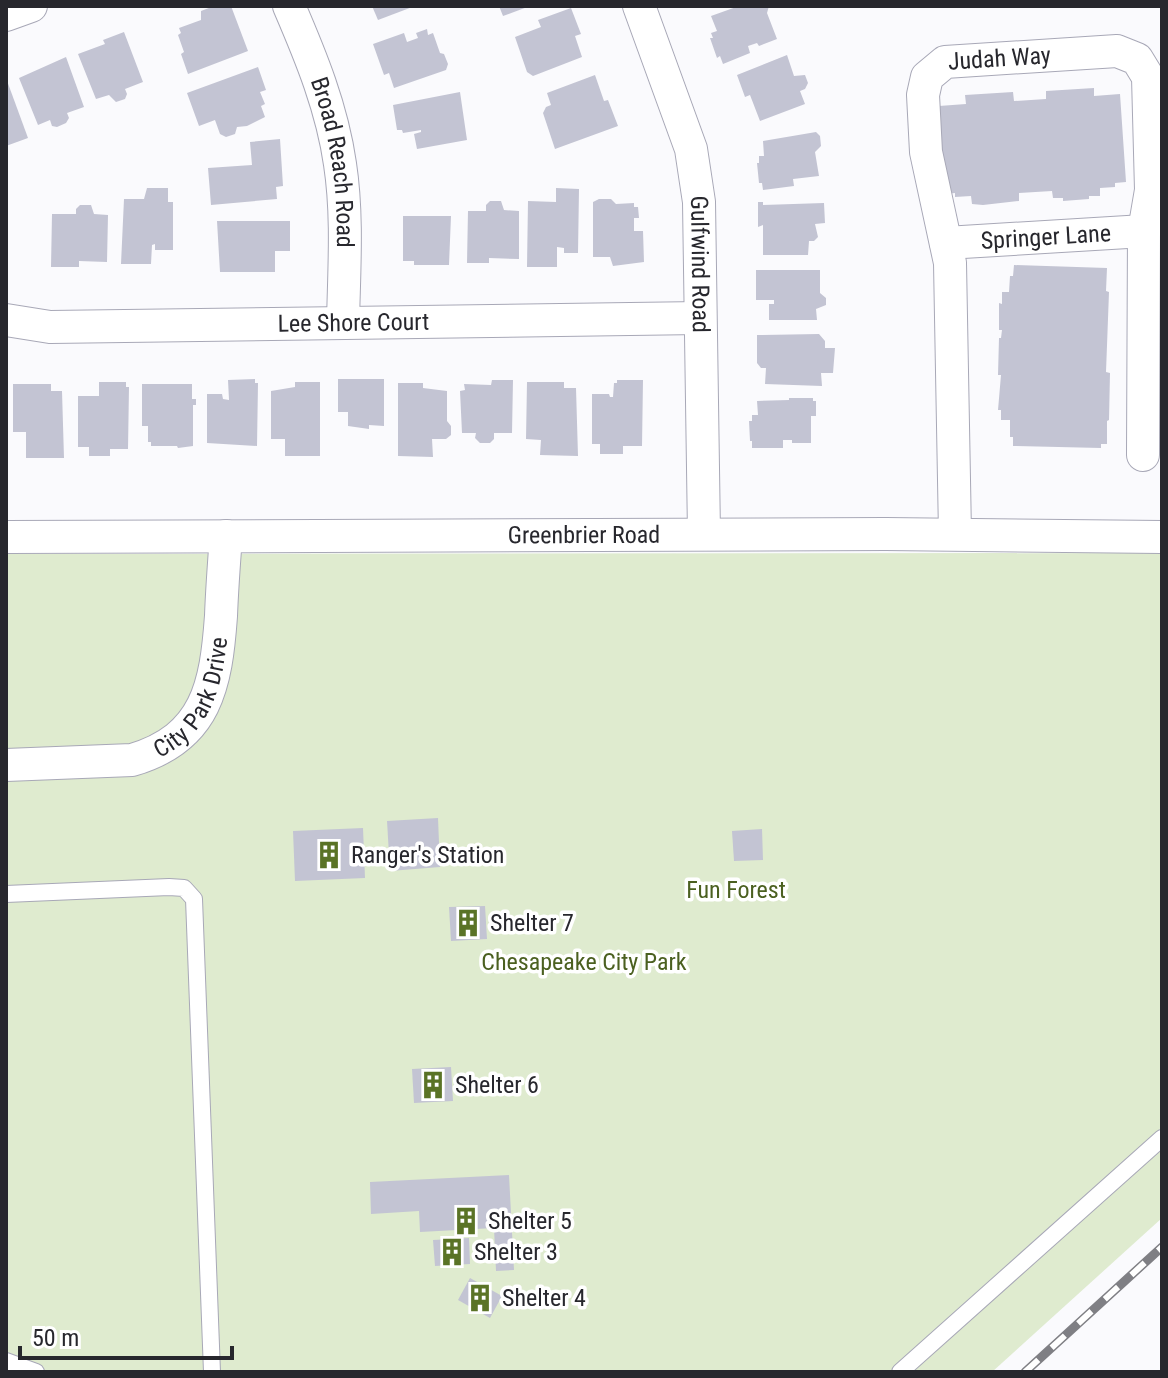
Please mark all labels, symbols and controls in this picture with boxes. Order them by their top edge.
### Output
street label: Judah Way [947,41,1052,76]
street label: Broad Reach Road [305,73,359,248]
street label: Gulfwind Road [685,195,715,333]
street label: Springer Lane [980,219,1112,255]
street label: Lee Shore Court [277,308,429,338]
street label: Greenbrier Road [508,521,660,549]
street label: City Park Drive [149,636,233,764]
building icon: Ranger's Station [314,840,344,870]
place label: Ranger's Station [351,841,504,869]
park label: Fun Forest [686,876,786,904]
building icon: Shelter 7 [453,908,483,938]
place label: Shelter 7 [490,909,574,937]
park label: Chesapeake City Park [481,948,687,976]
building icon: Shelter 6 [418,1070,448,1100]
place label: Shelter 6 [455,1071,539,1099]
building icon: Shelter 5 [451,1206,481,1236]
place label: Shelter 5 [488,1207,572,1235]
building icon: Shelter 3 [437,1237,467,1267]
place label: Shelter 3 [474,1238,558,1266]
building icon: Shelter 4 [465,1283,495,1313]
place label: Shelter 4 [502,1284,586,1312]
scale bar [20,1310,232,1360]
text: 50 m [32,1324,79,1352]

